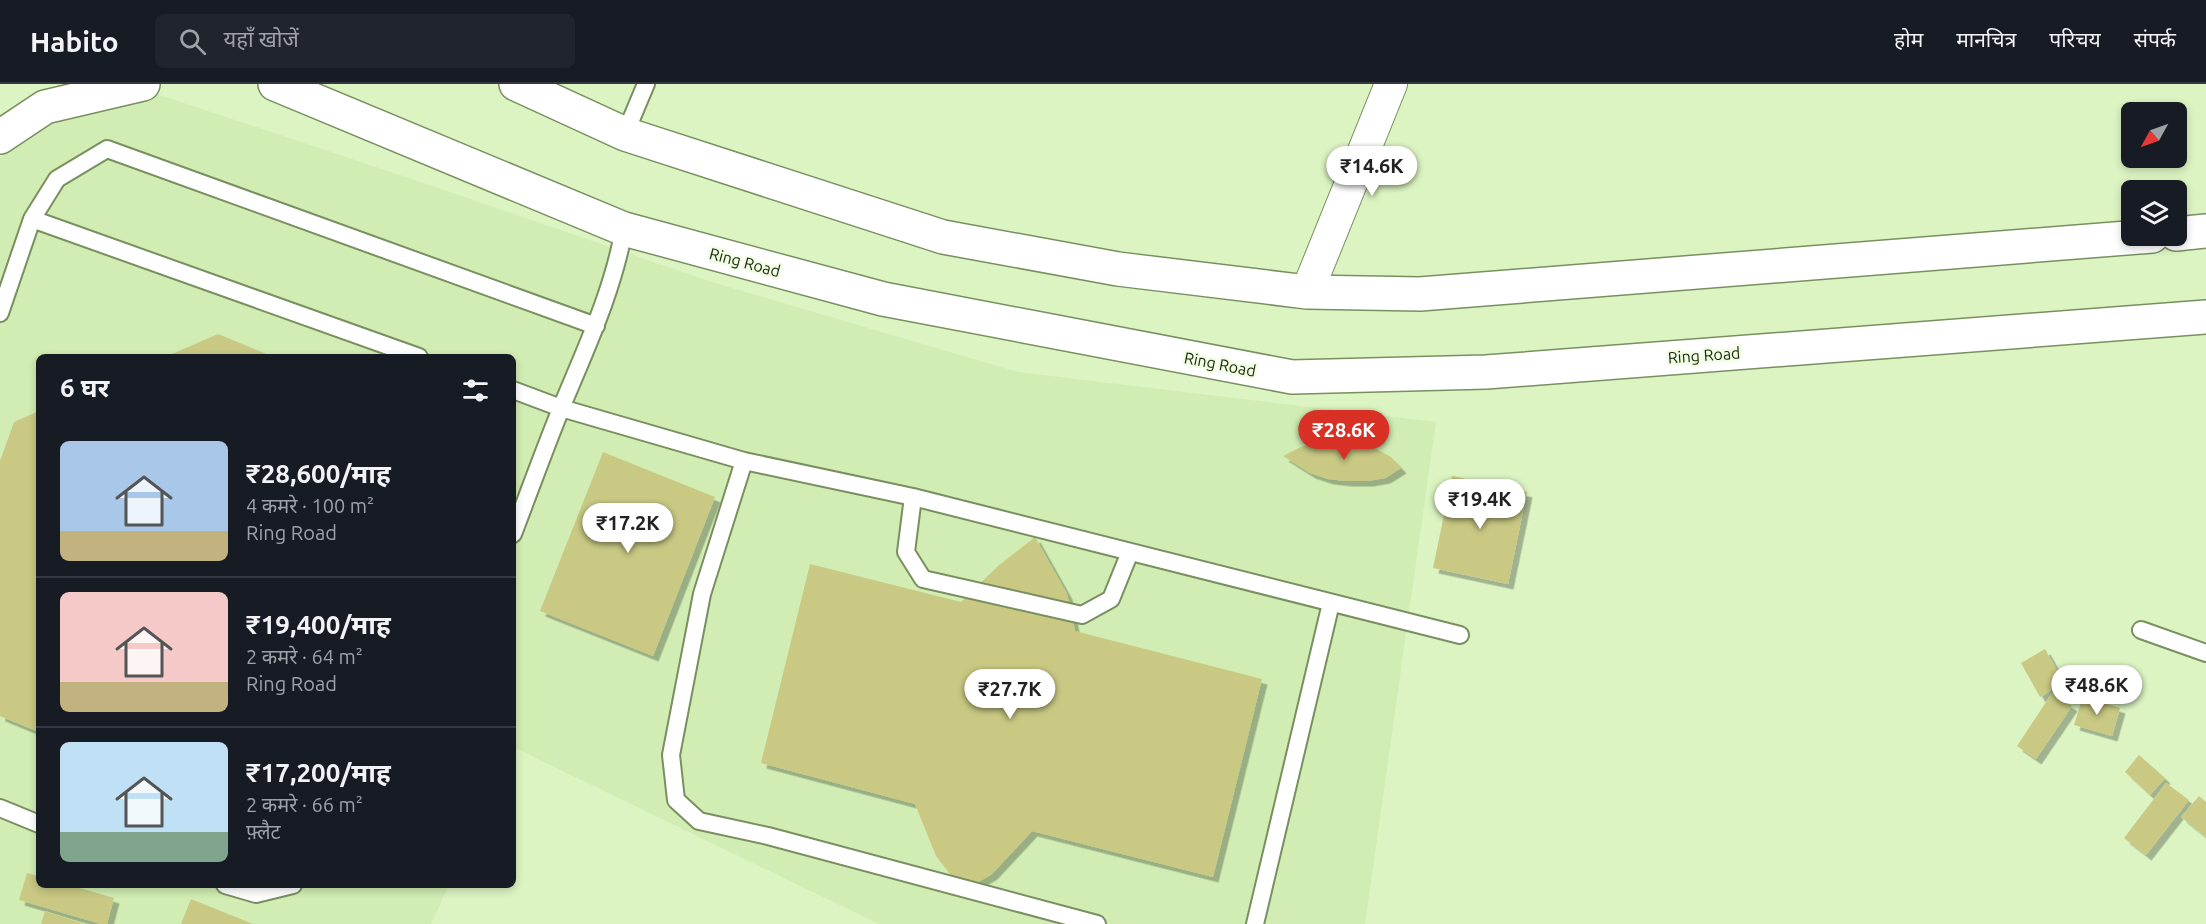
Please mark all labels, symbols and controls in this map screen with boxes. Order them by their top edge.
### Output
search box [155,14,575,68]
icon: search [176,25,209,58]
text: Habito [30,26,119,57]
text: यहाँ खोजें [224,26,299,51]
text: होम [1894,27,1923,51]
text: मानचित्र [1956,27,2016,51]
text: परिचय [2049,27,2101,51]
text: संपर्क [2134,27,2176,51]
north arrow [2121,102,2187,168]
map controls [2121,102,2187,246]
pin: ₹14.6K [1323,146,1421,197]
text: ₹14.6K [1340,154,1404,177]
button: layers [2121,180,2187,246]
street label: Ring Road [708,244,782,280]
street label: Ring Road [1667,343,1741,367]
street label: Ring Road [1183,348,1257,380]
text: 6 घर [60,373,109,402]
icon: filters [459,374,492,407]
pin: ₹28.6K [1295,410,1393,461]
text: ₹28.6K [1312,418,1376,441]
text: ₹28,600/माह [246,459,391,488]
icon: home [108,465,180,537]
pin: ₹19.4K [1431,479,1529,530]
text: ₹19.4K [1448,487,1512,510]
text: 4 कमरे · 100 m² [246,494,374,517]
pin: ₹17.2K [579,503,677,554]
text: ₹17.2K [596,511,660,534]
text: Ring Road [246,521,337,544]
text: ₹19,400/माह [246,610,391,639]
icon: home [108,616,180,688]
text: 2 कमरे · 64 m² [246,645,363,668]
pin: ₹48.6K [2048,665,2146,716]
pin: ₹27.7K [961,669,1059,720]
text: Ring Road [246,672,337,695]
text: ₹48.6K [2065,673,2129,696]
text: ₹27.7K [978,677,1042,700]
text: ₹17,200/माह [246,758,391,787]
icon: home [108,766,180,838]
text: 2 कमरे · 66 m² [246,793,363,816]
text: फ़्लैट [246,820,281,843]

